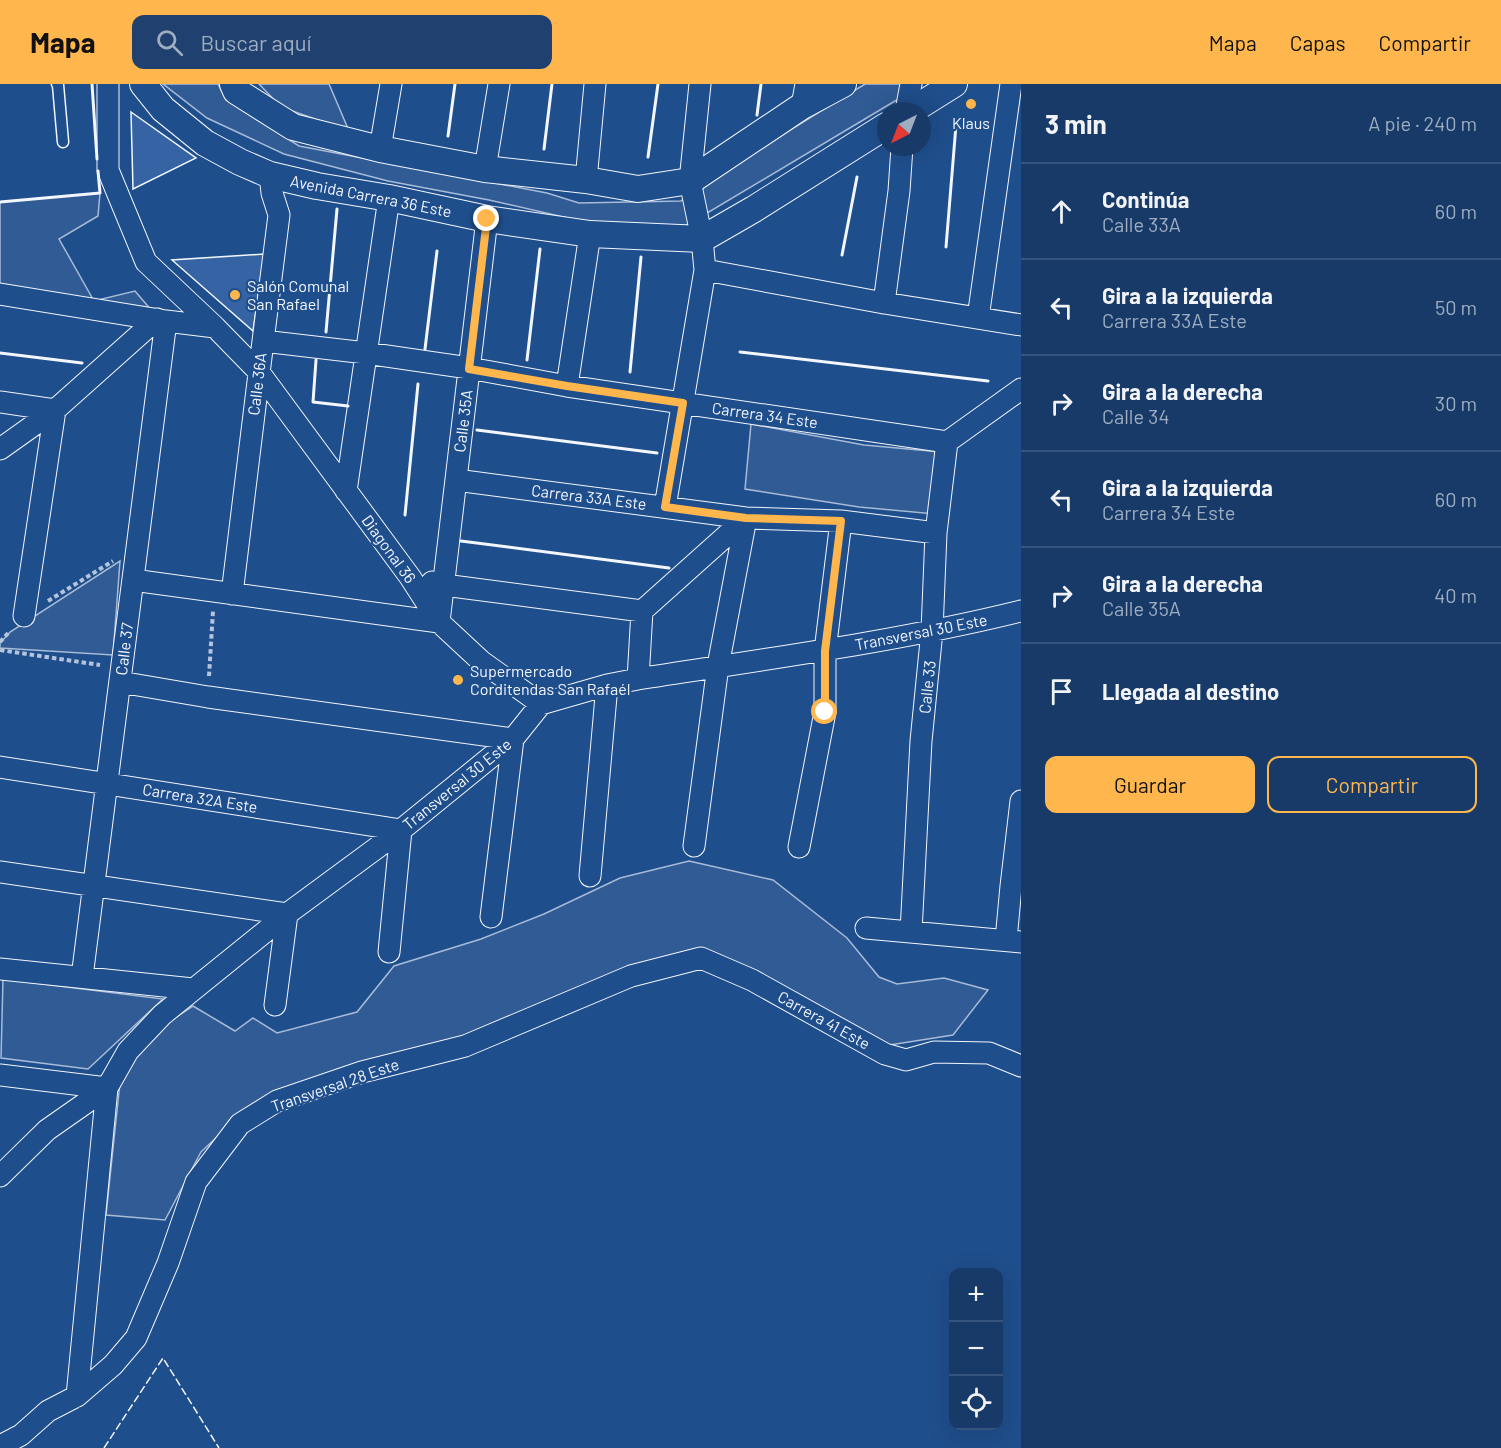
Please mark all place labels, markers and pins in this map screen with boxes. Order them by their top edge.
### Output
marker: Klaus [964,97,978,111]
place label: Klaus [952,113,990,132]
place label: Salón Comunal San Rafael [247,276,349,313]
marker: Salón Comunal San Rafael [228,288,242,302]
place label: Supermercado Corditendas San Rafaél [470,661,630,698]
marker: Supermercado Corditendas San Rafaél [451,673,465,687]

